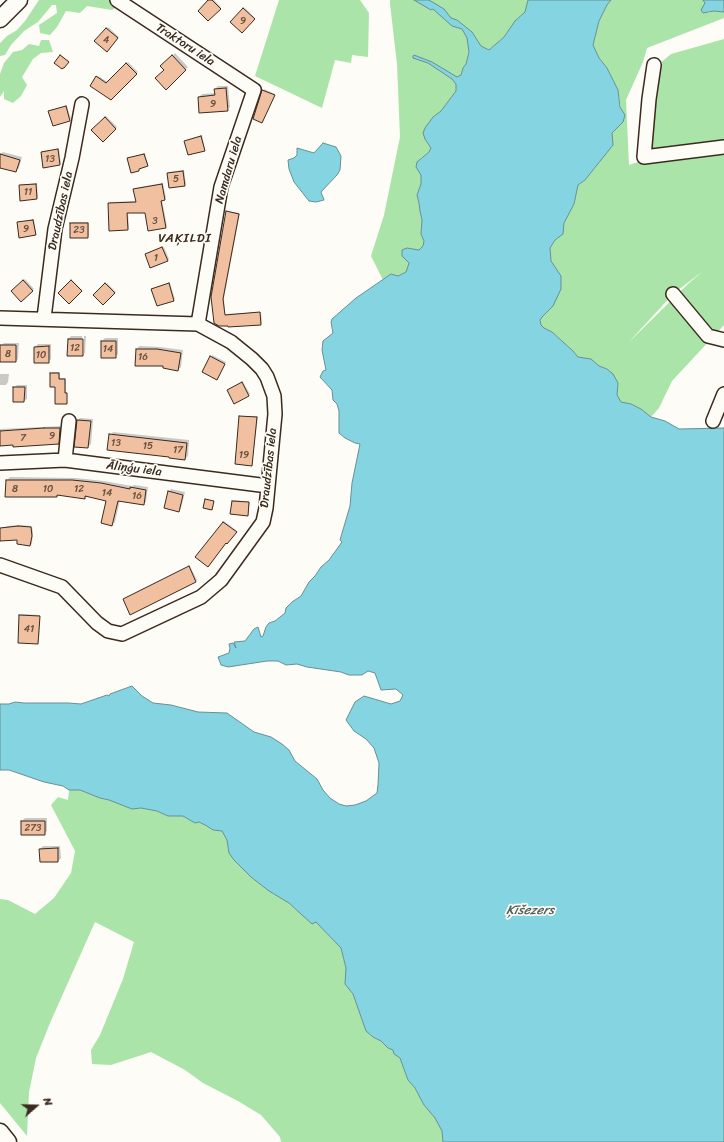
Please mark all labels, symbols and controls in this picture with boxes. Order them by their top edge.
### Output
house number: 9 [240,15,246,27]
street label: Traktoru iela [153,21,217,69]
house number: 4 [103,34,109,46]
house number: 9 [210,98,216,110]
street label: Namdaru iela [213,135,245,205]
house number: 13 [45,153,55,165]
street label: Draudzības iela [46,170,76,252]
house number: 5 [173,173,179,185]
house number: 11 [24,186,32,198]
house number: 3 [152,215,158,227]
house number: 9 [23,223,29,235]
house number: 23 [73,224,85,236]
district label: VAĶILDI [160,231,210,247]
house number: 1 [154,252,158,264]
house number: 12 [70,342,80,354]
house number: 14 [103,343,113,355]
house number: 8 [5,348,11,360]
house number: 10 [36,349,46,361]
house number: 16 [138,351,148,363]
street label: Draudzības iela [258,427,280,509]
house number: 9 [49,430,55,442]
house number: 7 [20,432,26,444]
house number: 13 [111,437,121,449]
house number: 15 [143,440,153,452]
house number: 17 [173,444,183,456]
house number: 19 [239,449,249,461]
street label: Āliņģu iela [106,458,162,480]
house number: 8 [12,483,18,495]
house number: 10 [43,483,53,495]
house number: 12 [74,483,84,495]
house number: 14 [102,487,112,499]
house number: 16 [132,490,142,502]
house number: 41 [24,623,34,635]
house number: 273 [25,822,41,834]
water label: Ķīšezers [506,903,554,919]
north arrow [16,1086,56,1126]
text: N [38,1095,58,1109]

